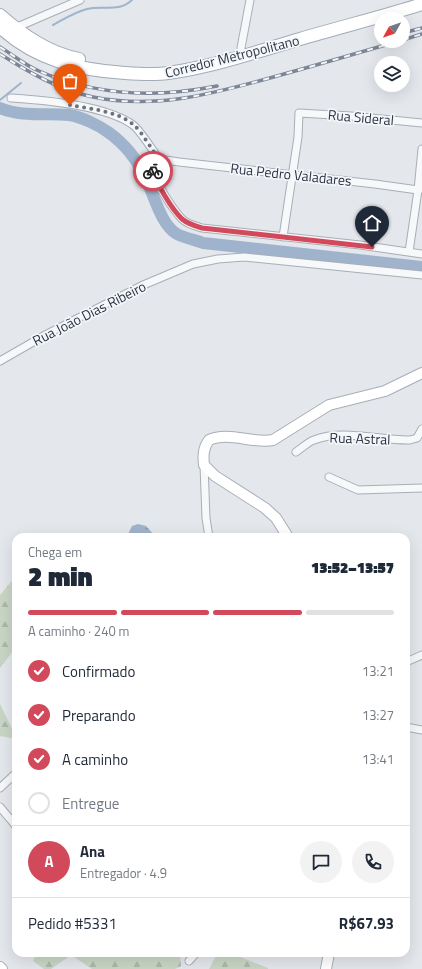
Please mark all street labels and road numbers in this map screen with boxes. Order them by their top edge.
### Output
street label: Corredor Metropolitano [163,29,301,83]
street label: Rua Sideral [327,104,395,130]
street label: Rua Pedro Valadares [229,157,353,191]
street label: Rua João Dias Ribeiro [29,275,149,351]
street label: Rua Astral [329,426,391,450]

